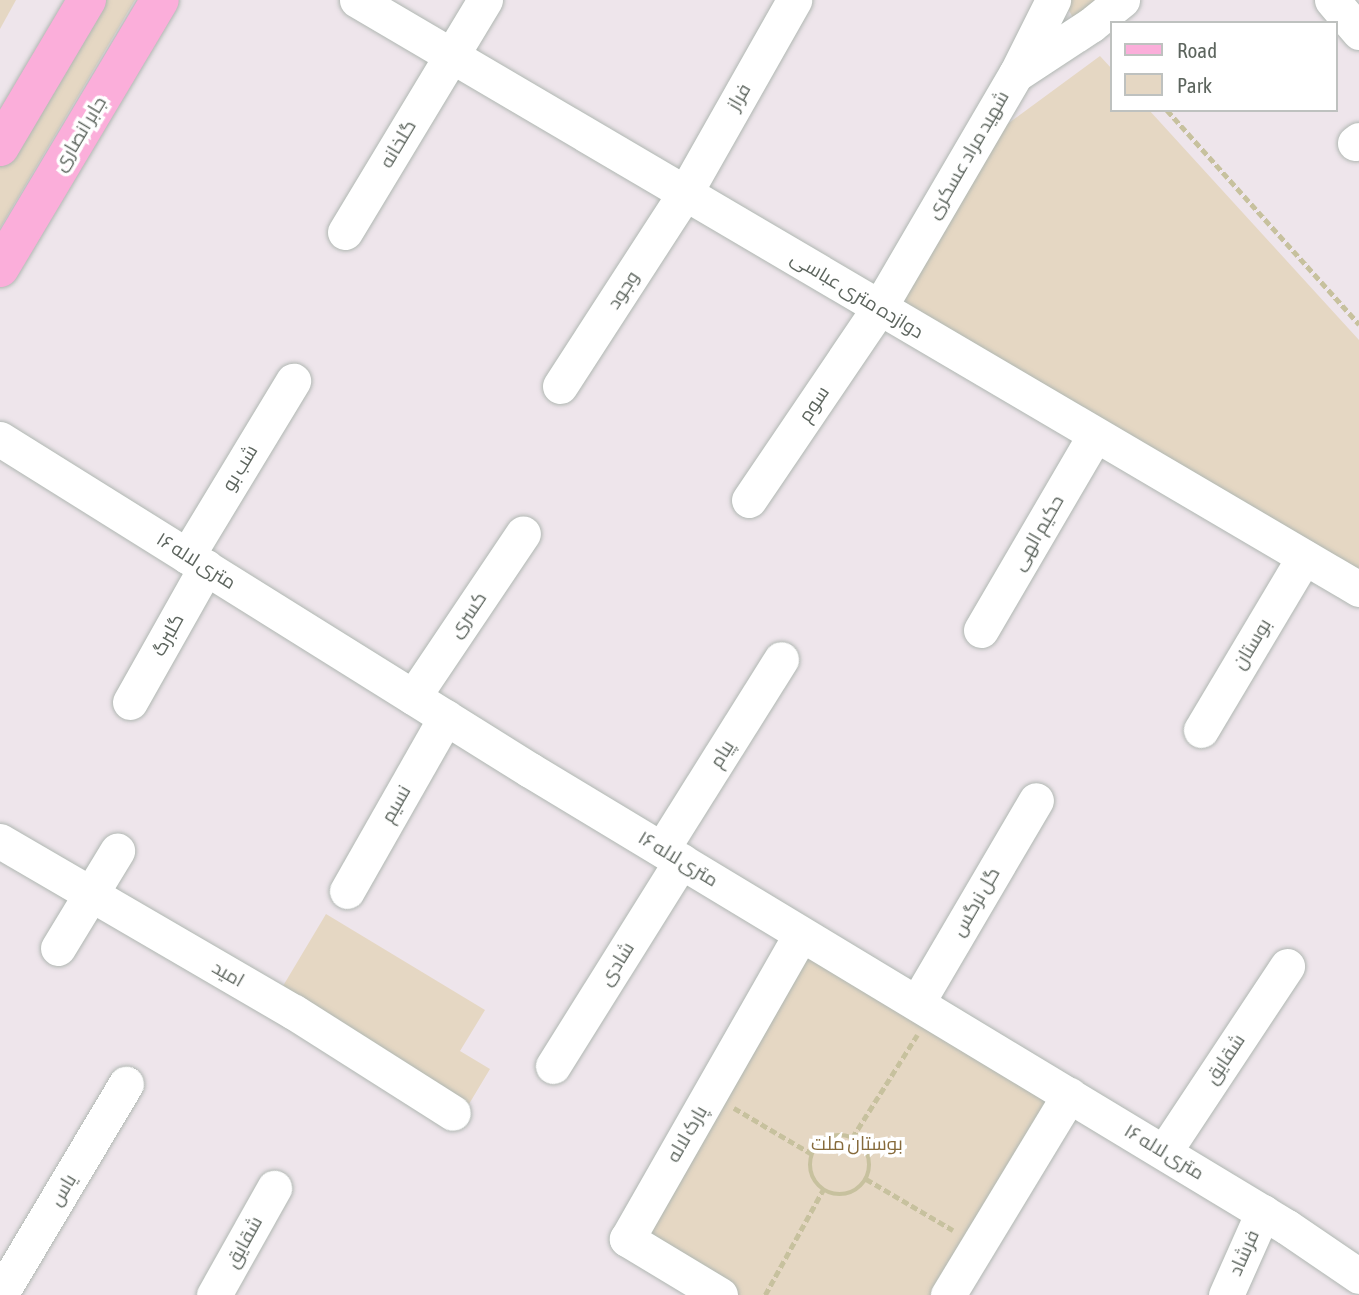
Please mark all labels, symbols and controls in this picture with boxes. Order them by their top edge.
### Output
legend [1110,21,1338,112]
text: Road [1177,38,1217,62]
text: Park [1177,73,1212,97]
street label: فراز [722,79,756,115]
street label: شهید مراد عسکری [922,87,1014,223]
street label: جابر انصاری [49,92,111,176]
street label: گلخانه [375,116,421,172]
street label: دوازده متری عباسی [787,246,927,344]
street label: وجود [602,267,644,313]
street label: سوم [794,382,834,426]
street label: شب بو [217,441,263,495]
street label: حکیم الهی [1007,491,1069,575]
street label: ۱۶ متری لاله [152,528,240,594]
street label: کسری [444,588,492,642]
street label: گلبرگ [147,610,189,660]
street label: بوستان [1228,614,1276,674]
street label: پیام [705,736,739,772]
street label: نسیم [376,781,416,827]
street label: ۱۶ متری لاله [634,826,722,892]
street label: گل نرگس [947,863,1005,941]
street label: شادی [595,938,639,990]
street label: امید [208,956,248,992]
street label: شقایق [1200,1030,1250,1088]
street label: پارک لاله [662,1102,712,1166]
street label: ۱۶ متری لاله [1120,1119,1208,1185]
park label: بوستان ملت [811,1133,903,1155]
street label: یاس [45,1170,81,1210]
street label: شقایق [221,1212,267,1272]
street label: فرشاد [1224,1227,1264,1279]

